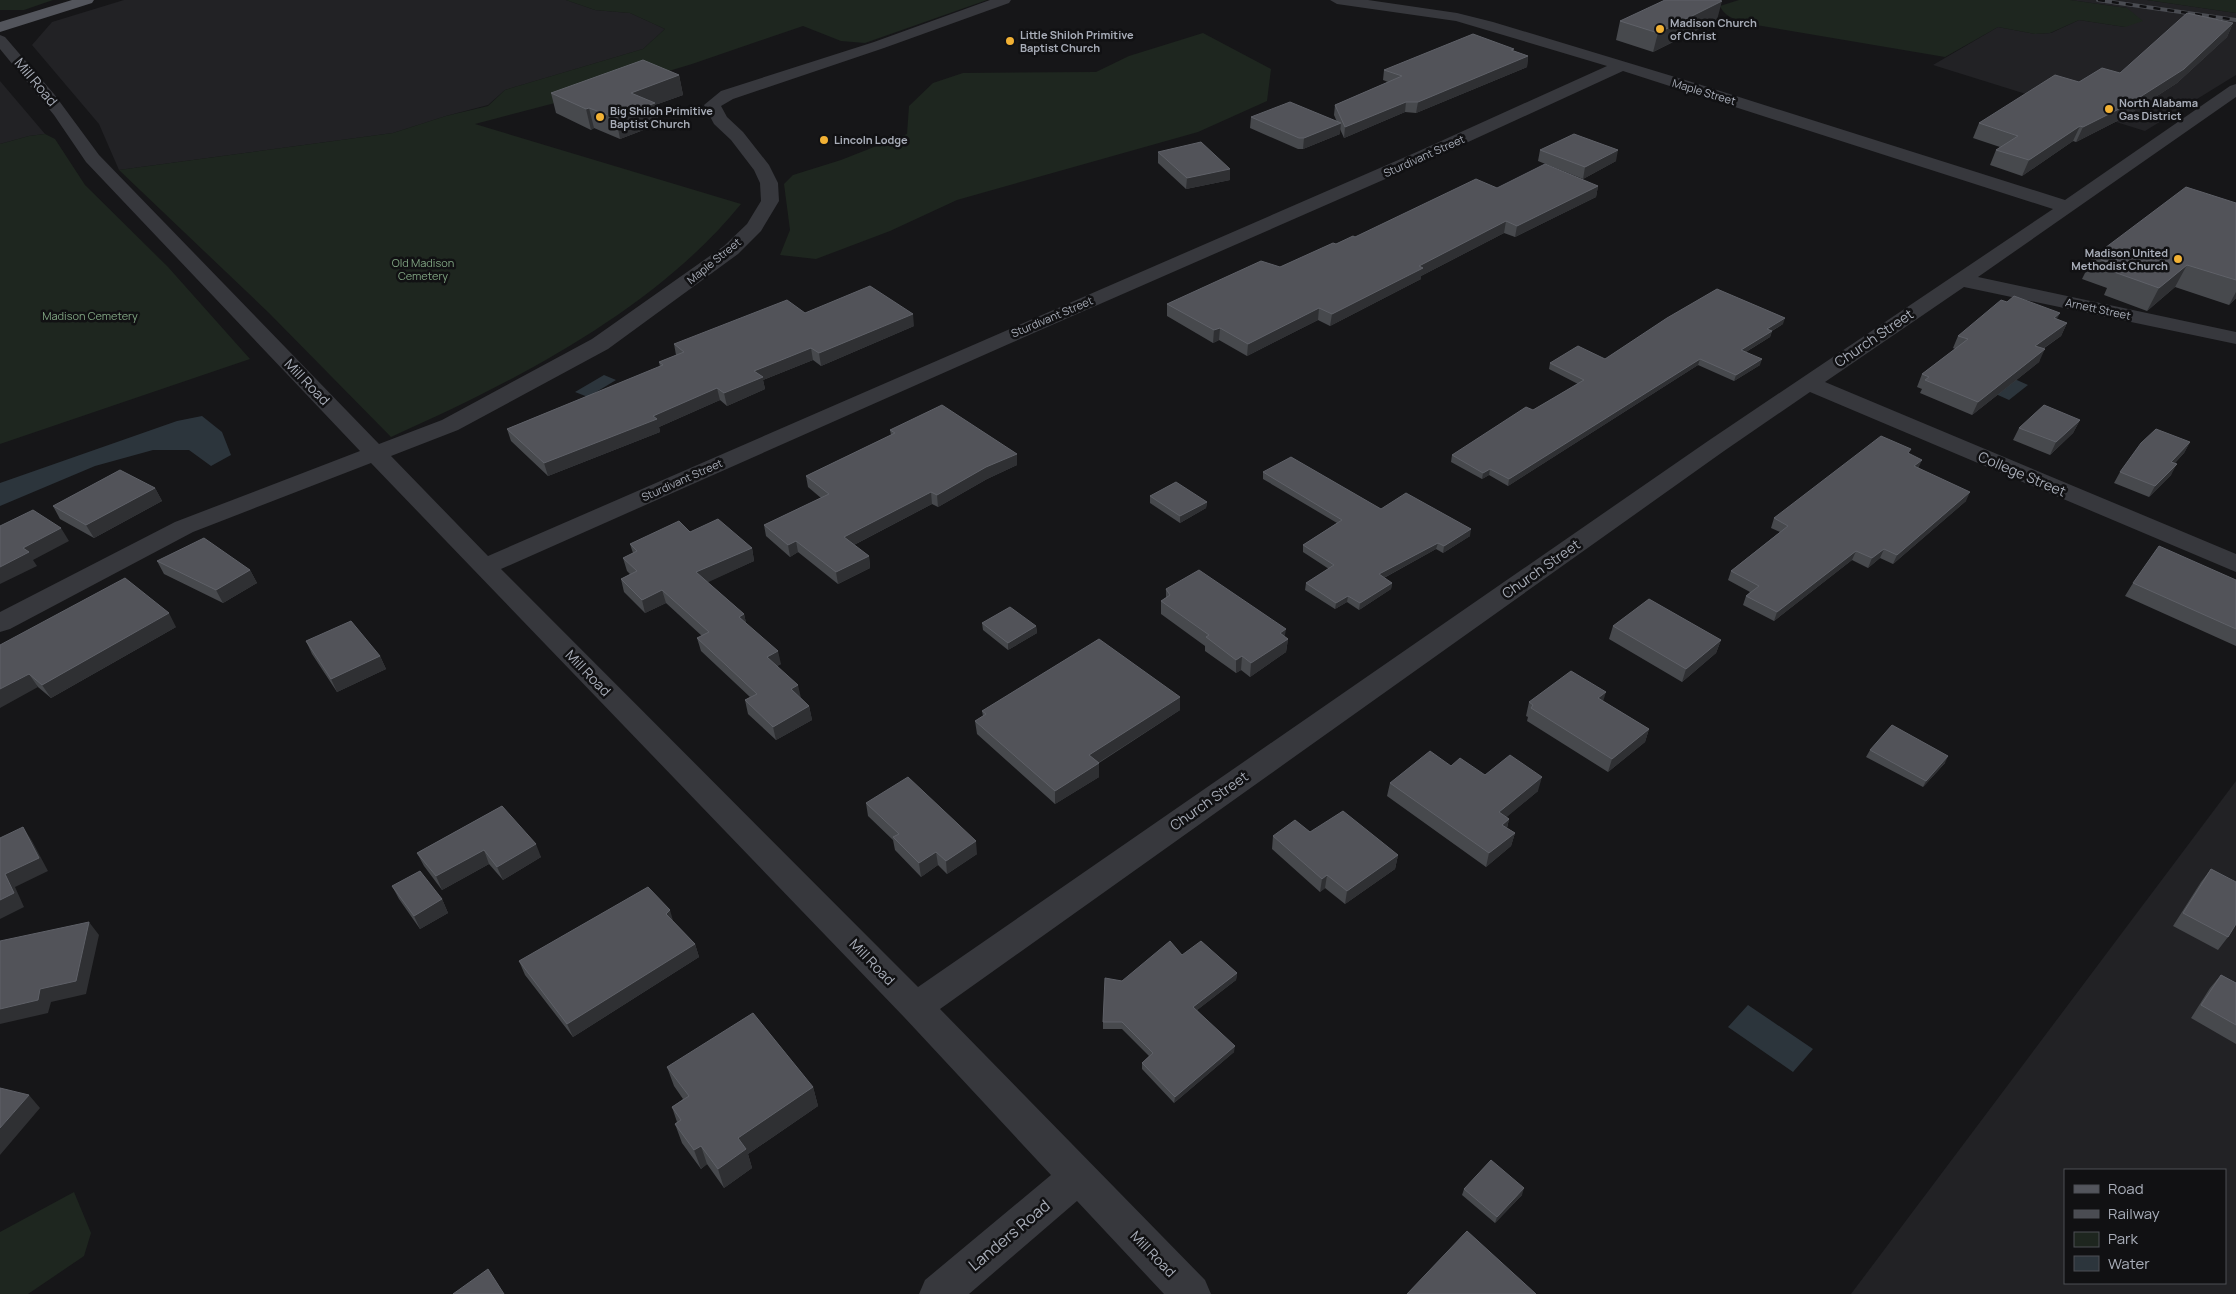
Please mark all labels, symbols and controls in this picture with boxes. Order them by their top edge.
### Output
place label: Madison Church of Christ [1670,15,1757,43]
marker: Madison Church of Christ [1654,23,1666,35]
place label: Little Shiloh Primitive Baptist Church [1020,27,1134,55]
marker: Little Shiloh Primitive Baptist Church [1004,35,1016,47]
street label: Mill Road [11,54,62,110]
street label: Maple Street [1671,75,1738,108]
place label: North Alabama Gas District [2119,95,2198,123]
place label: Big Shiloh Primitive Baptist Church [610,103,713,131]
marker: North Alabama Gas District [2103,103,2115,115]
marker: Big Shiloh Primitive Baptist Church [594,111,606,123]
street label: Sturdivant Street [1381,131,1467,180]
place label: Lincoln Lodge [834,132,908,147]
marker: Lincoln Lodge [818,134,830,146]
street label: Maple Street [684,234,744,287]
place label: Madison United Methodist Church [2071,245,2168,273]
marker: Madison United Methodist Church [2172,253,2184,265]
park label: Old Madison Cemetery [392,255,454,283]
street label: Sturdivant Street [1009,293,1095,341]
street label: Arnett Street [2064,294,2132,323]
street label: Church Street [1830,304,1917,371]
park label: Madison Cemetery [42,308,138,323]
street label: Mill Road [281,354,334,409]
street label: College Street [1975,447,2069,501]
street label: Sturdivant Street [639,455,725,504]
street label: Church Street [1498,534,1584,603]
street label: Mill Road [562,645,615,700]
street label: Church Street [1166,766,1252,835]
street label: Mill Road [846,934,899,989]
legend [2064,1169,2226,1284]
text: Road [2108,1178,2144,1199]
street label: Landers Road [964,1194,1054,1276]
text: Railway [2108,1203,2160,1224]
street label: Mill Road [1127,1226,1180,1281]
text: Park [2108,1228,2138,1249]
text: Water [2108,1253,2150,1274]

